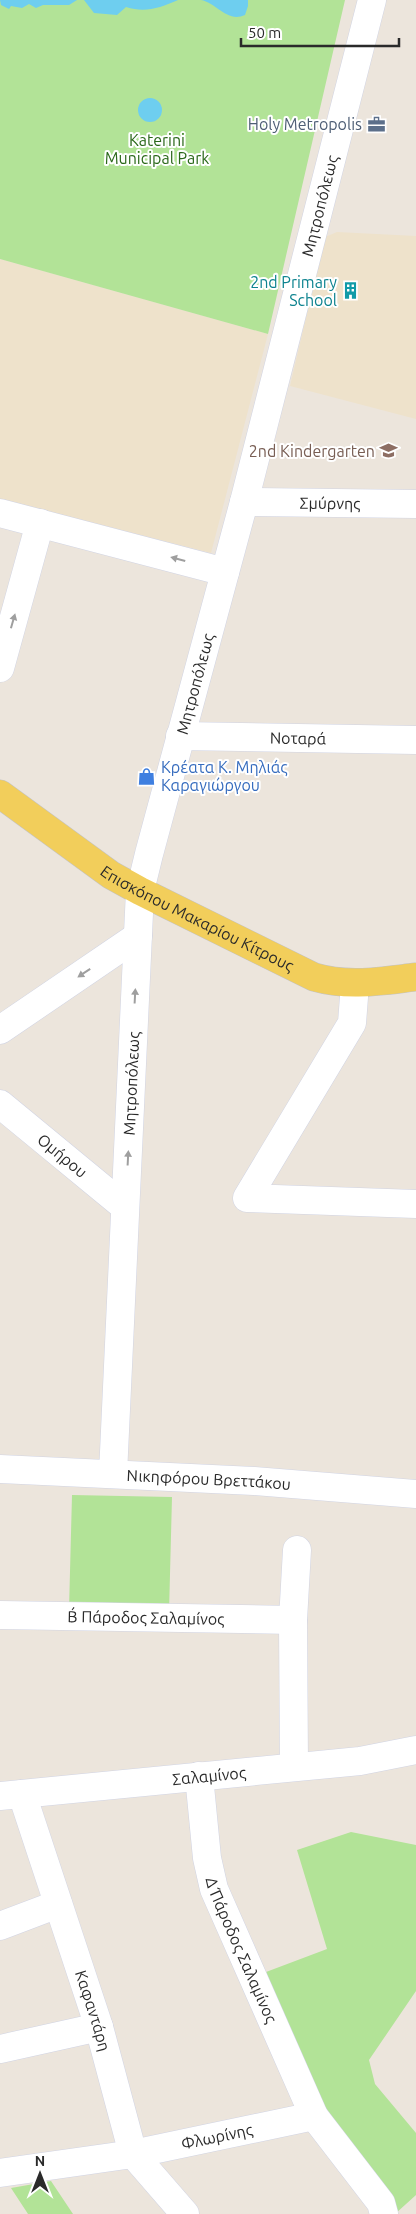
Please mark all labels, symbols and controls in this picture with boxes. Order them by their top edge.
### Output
scale bar [241,15,398,47]
text: 50 m [248,24,281,41]
office icon: Holy Metropolis [366,114,386,134]
place label: Holy Metropolis [248,115,362,133]
park label: Katerini Municipal Park [105,131,209,167]
street label: Μητροπόλεως [298,153,342,258]
place label: 2nd Primary School [250,273,337,309]
building icon: 2nd Primary School [341,281,361,301]
school or university icon: 2nd Kindergarten [379,441,399,461]
place label: 2nd Kindergarten [249,442,375,460]
street label: Σμύρνης [299,494,361,513]
one-way arrow [170,555,186,563]
one-way arrow [10,613,18,628]
street label: Μητροπόλεως [173,631,218,736]
street label: Νοταρά [270,729,327,747]
place label: Κρέατα Κ. Μηλιάς Καραγιώργου [161,758,288,794]
shop icon: Κρέατα Κ. Μηλιάς Καραγιώργου [137,766,157,786]
street label: Επισκόπου Μακαρίου Κίτρους [97,862,297,976]
one-way arrow [77,968,90,978]
one-way arrow [132,988,140,1004]
street label: Μητροπόλεως [120,1031,143,1136]
street label: Ομήρου [34,1130,91,1181]
one-way arrow [124,1150,132,1166]
street label: Νικηφόρου Βρεττάκου [126,1466,292,1493]
street label: Β΄ Πάροδος Σαλαμίνος [67,1605,225,1629]
street label: Σαλαμίνος [171,1763,247,1788]
street label: Δ΄ Πάροδος Σαλαμίνος [203,1876,281,2026]
street label: Καφαντάρη [72,1968,114,2053]
street label: Φλωρίνης [179,2120,254,2153]
north arrow [15,2149,65,2199]
text: N [35,2153,45,2169]

